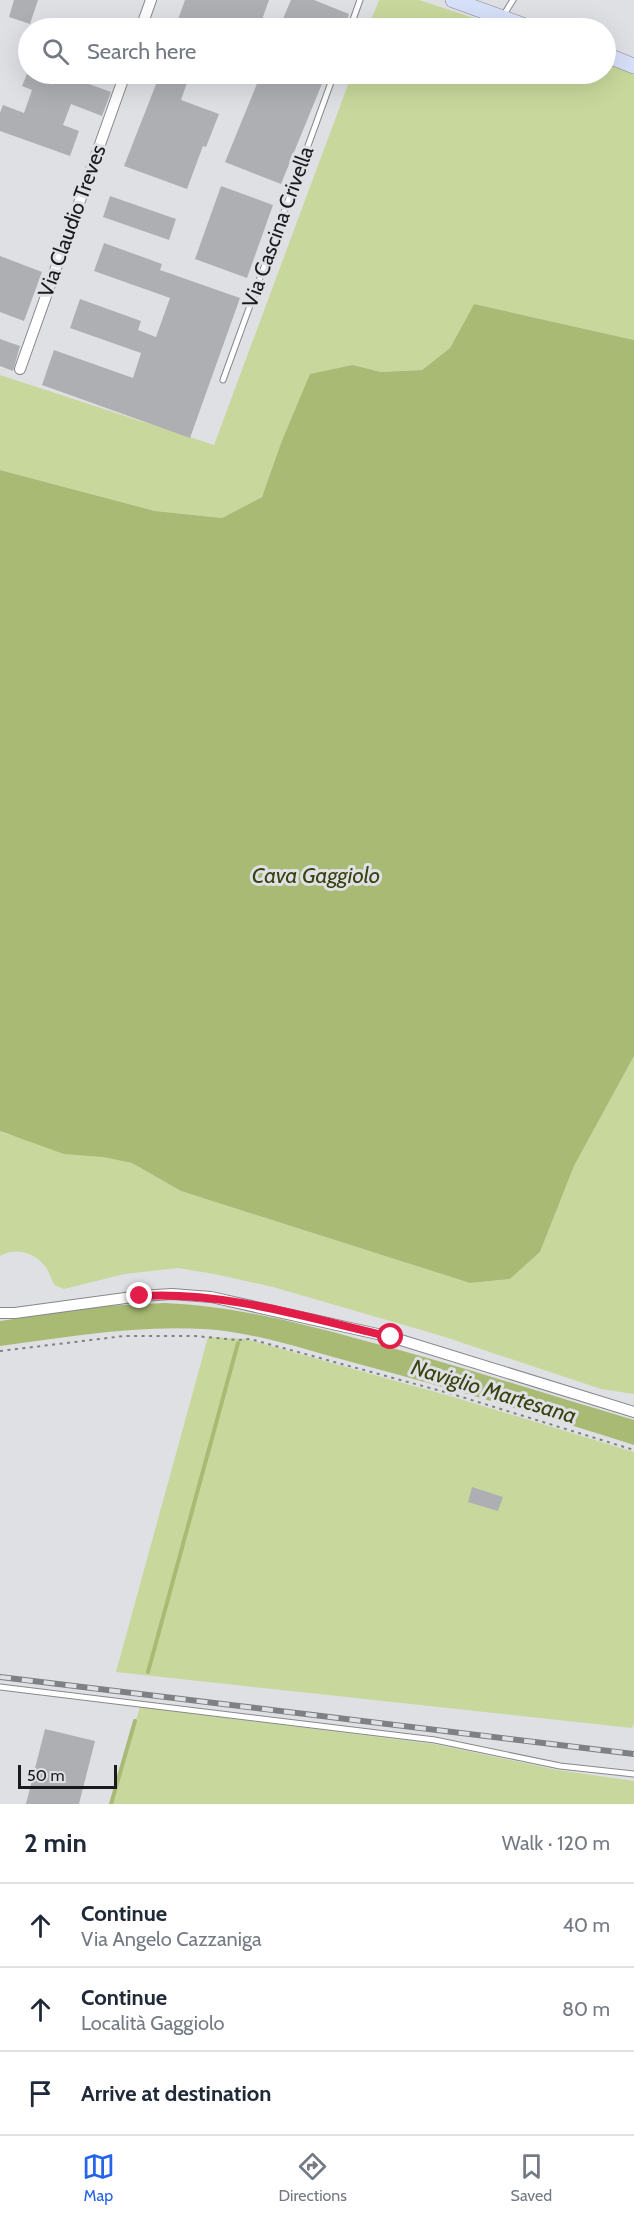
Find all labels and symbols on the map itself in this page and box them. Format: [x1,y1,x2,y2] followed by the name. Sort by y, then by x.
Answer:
[32,141,111,300] street label: Via Claudio Treves
[237,143,318,311] street label: Via Cascina Crivella
[252,862,380,889] water label: Cava Gaggiolo
[126,1282,152,1308] route end
[377,1323,403,1349] route start
[408,1354,580,1429] water label: Naviglio Martesana
[18,1762,117,1790] scale bar

